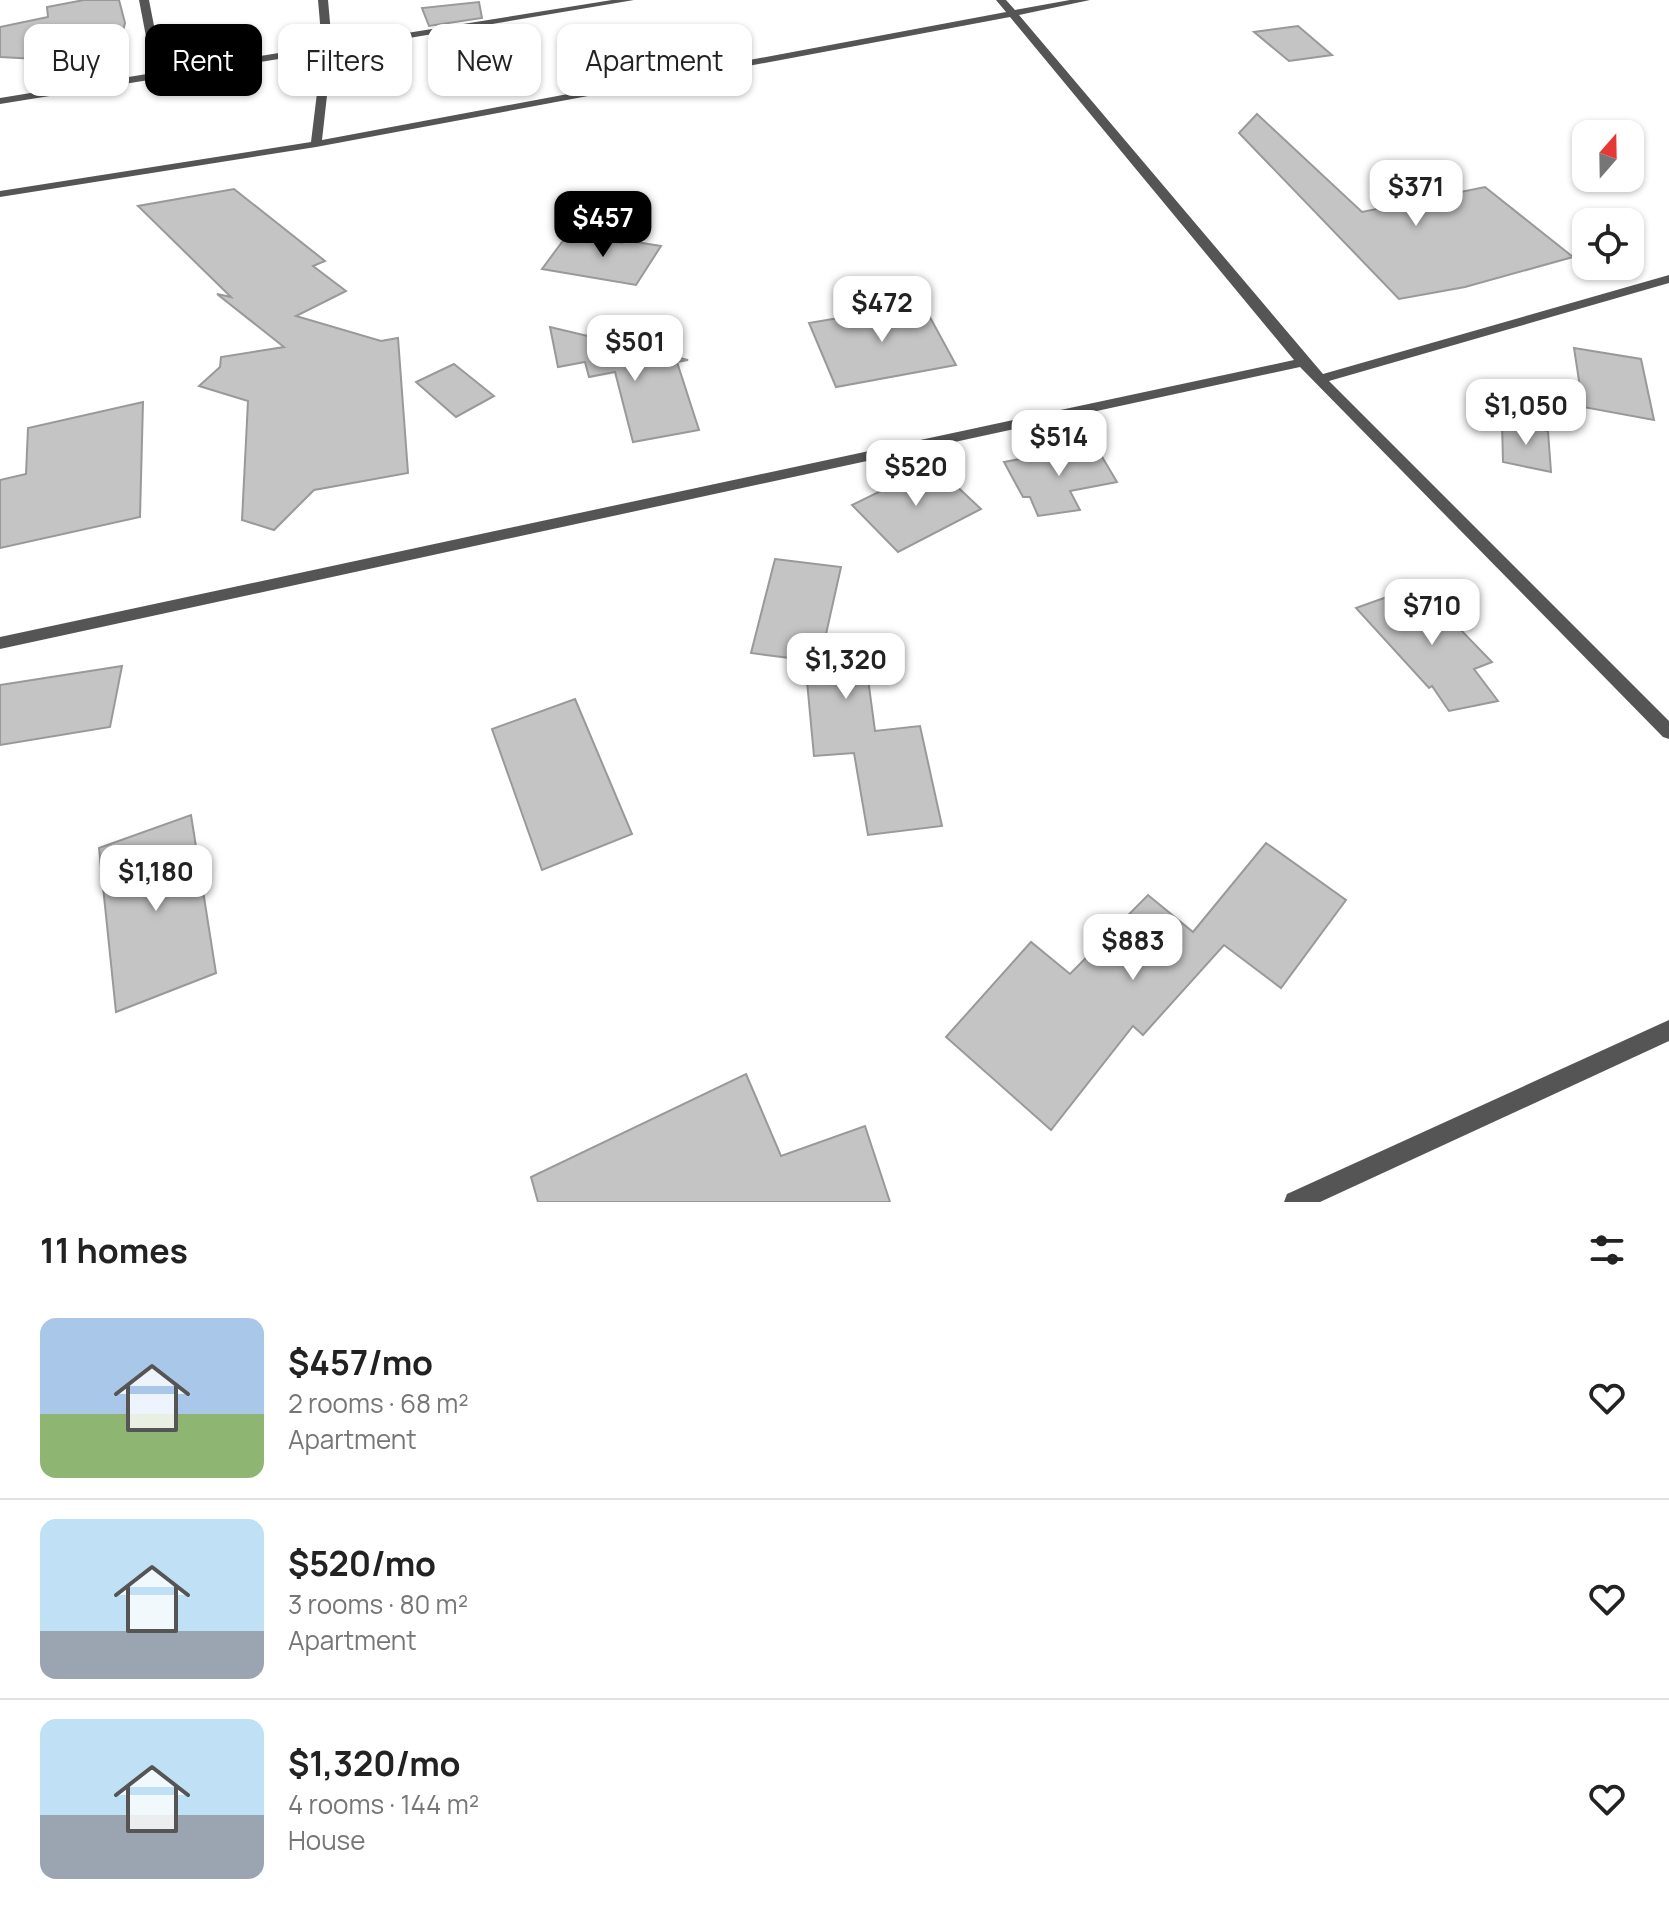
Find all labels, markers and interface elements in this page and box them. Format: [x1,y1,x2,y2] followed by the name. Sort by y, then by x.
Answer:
[24,24,129,96] chip: Buy
[145,24,262,96] chip: Rent
[278,24,412,96] chip: Filters
[428,24,541,96] chip: New
[557,24,752,96] chip: Apartment
[1572,120,1644,192] north arrow
[1572,120,1644,280] map controls
[1369,160,1463,228] pin: $371
[1388,168,1444,204] text: $371
[556,191,650,259] pin: $457
[572,199,634,235] text: $457
[1572,208,1644,280] button: locate
[835,276,929,344] pin: $472
[851,284,913,320] text: $472
[588,315,682,383] pin: $501
[605,323,665,359] text: $501
[1461,379,1591,447] pin: $1,050
[1484,387,1568,423] text: $1,050
[1012,410,1106,478] pin: $514
[1030,418,1088,454] text: $514
[869,440,963,508] pin: $520
[884,448,948,484] text: $520
[1385,579,1479,647] pin: $710
[1403,587,1461,623] text: $710
[781,633,911,701] pin: $1,320
[805,641,887,677] text: $1,320
[91,845,221,913] pin: $1,180
[118,853,194,889] text: $1,180
[1086,914,1180,982] pin: $883
[1101,922,1165,958] text: $883
[40,1227,188,1273] text: 11 homes
[1585,1228,1629,1272] icon: filters
[288,1339,433,1385] text: $457/mo
[104,1350,200,1446] icon: home
[1585,1376,1629,1420] icon: heart
[288,1385,469,1421] text: 2 rooms · 68 m²
[288,1421,417,1457] text: Apartment
[288,1540,436,1586] text: $520/mo
[104,1551,200,1647] icon: home
[1585,1577,1629,1621] icon: heart
[288,1586,468,1622] text: 3 rooms · 80 m²
[288,1622,417,1658] text: Apartment
[288,1740,461,1786] text: $1,320/mo
[104,1751,200,1847] icon: home
[1585,1777,1629,1821] icon: heart
[288,1786,479,1822] text: 4 rooms · 144 m²
[288,1822,365,1858] text: House

